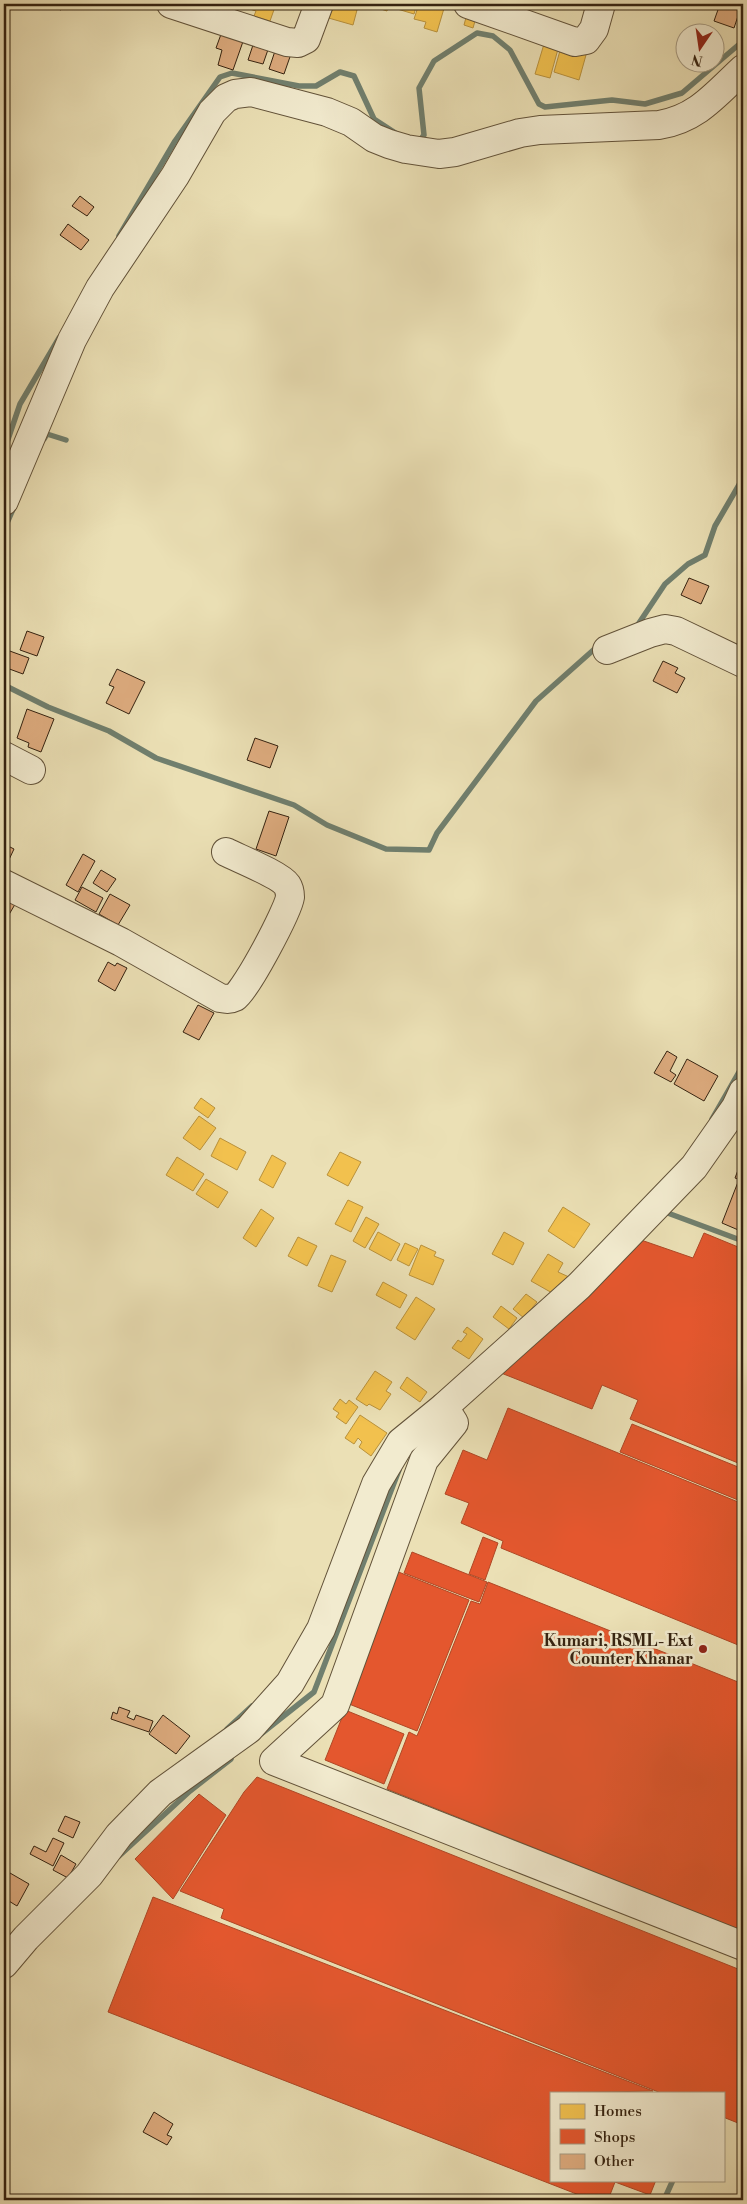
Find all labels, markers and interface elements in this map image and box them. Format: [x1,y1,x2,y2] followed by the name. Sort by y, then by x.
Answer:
[674,22,724,72] north arrow
[690,50,705,70] text: N
[544,1631,693,1669] place label: Kumari, RSML- Ext Counter Khanar
[697,1643,709,1655] marker: Kumari, RSML- Ext Counter Khanar
[550,2092,724,2182] legend
[594,2102,642,2121] text: Homes
[594,2128,635,2147] text: Shops
[594,2152,635,2171] text: Other

